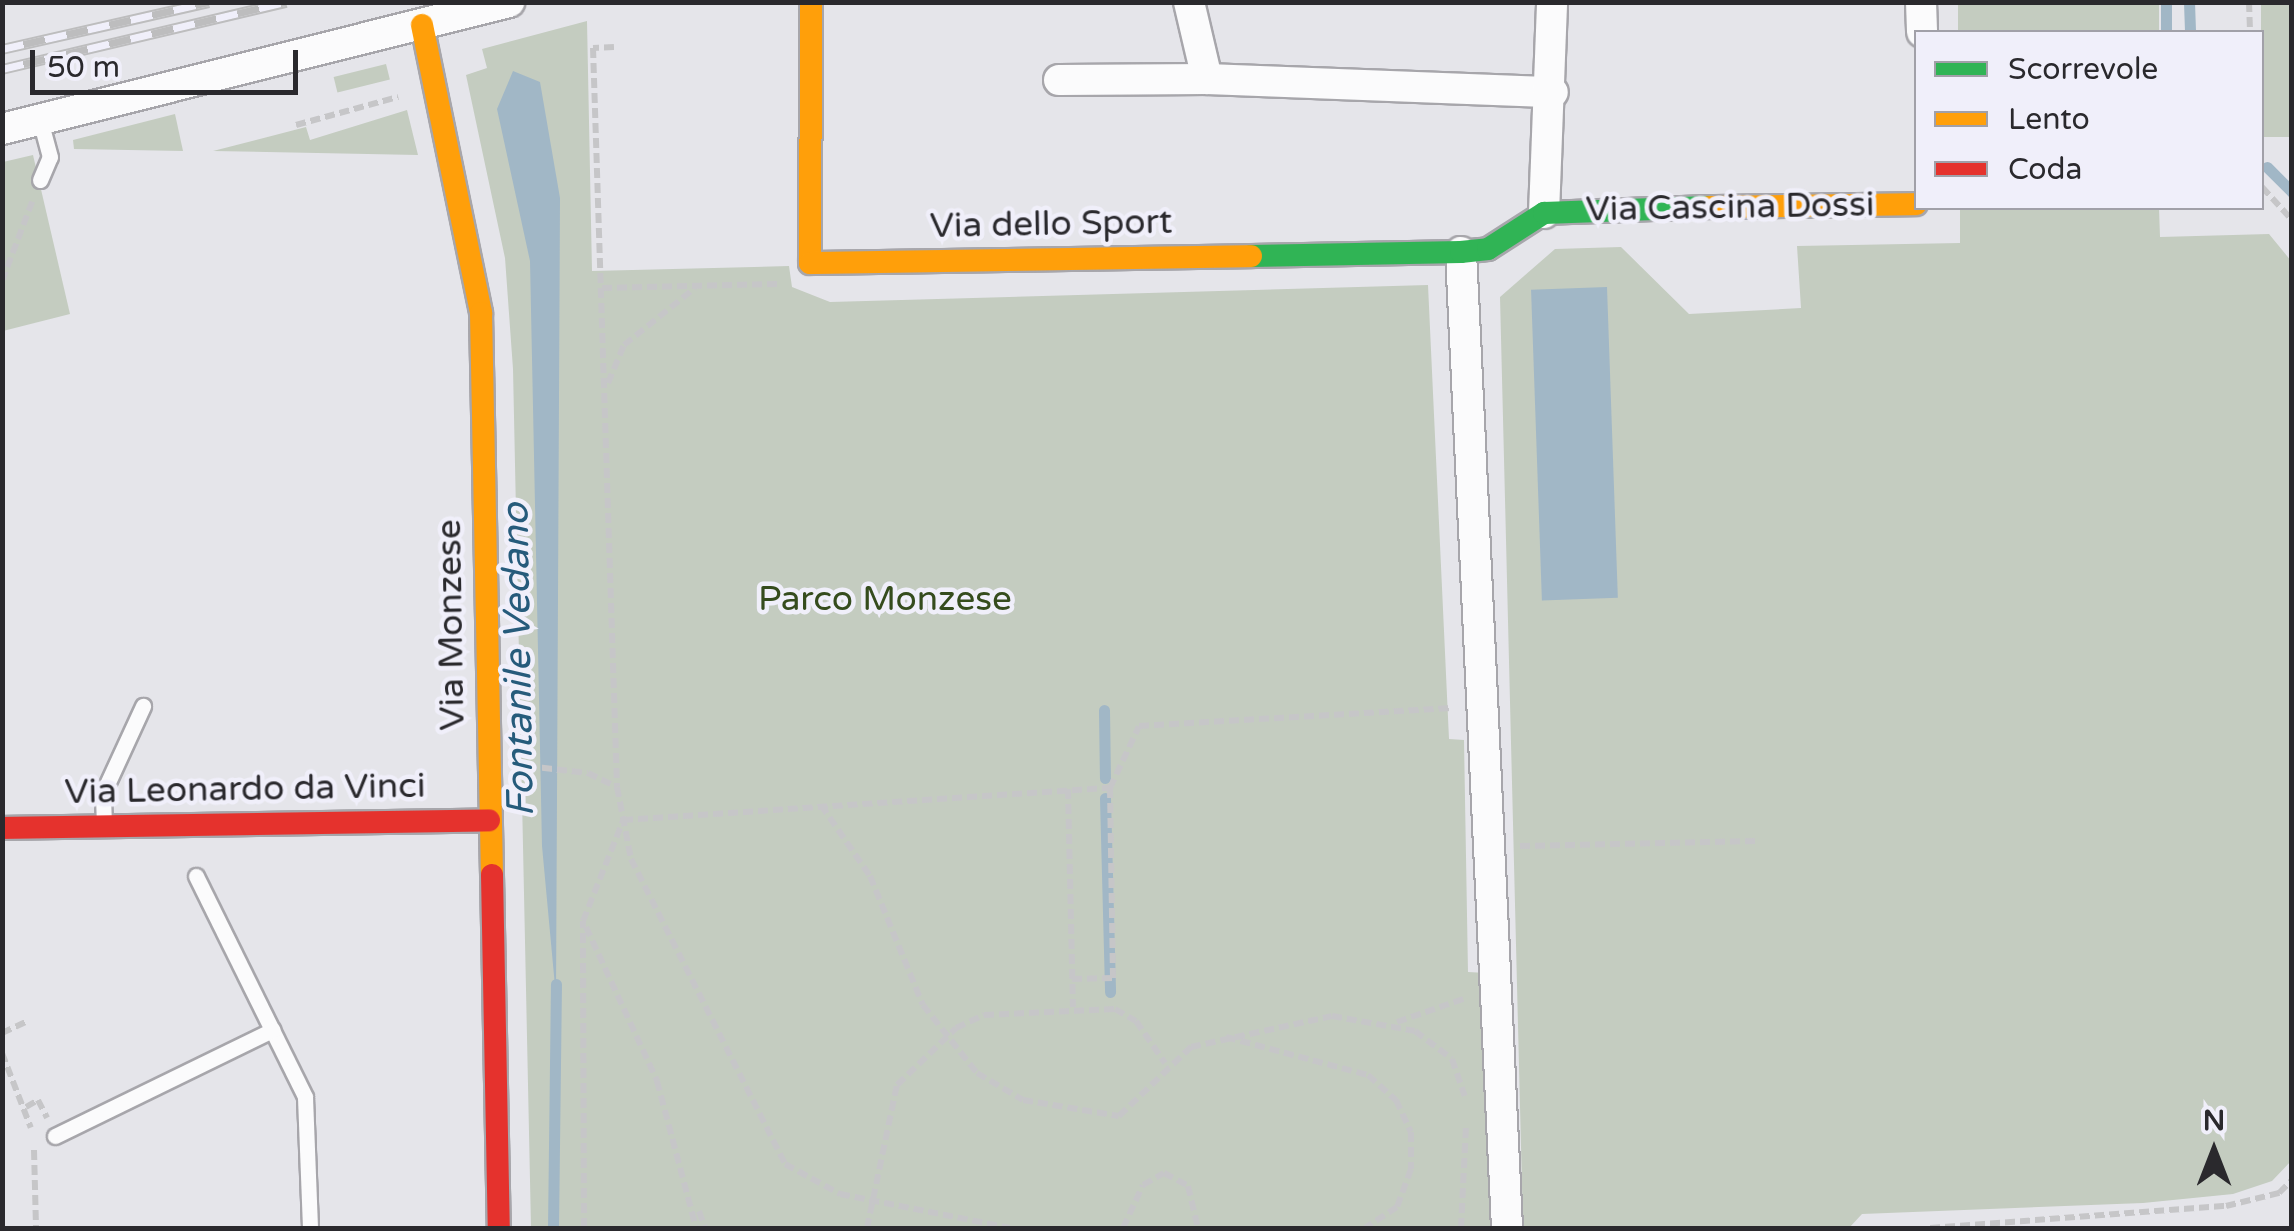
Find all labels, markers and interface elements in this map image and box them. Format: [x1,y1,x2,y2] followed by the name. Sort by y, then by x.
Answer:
[35,30,302,92] scale bar
[1914,30,2264,210] legend
[47,49,120,86] text: 50 m
[2008,51,2158,88] text: Scorrevole
[2008,101,2090,138] text: Lento
[2008,151,2082,188] text: Coda
[1585,183,1875,231] street label: Via Cascina Dossi
[929,201,1173,247] street label: Via dello Sport
[493,503,545,817] water label: Fontanile Vedano
[428,519,474,731] street label: Via Monzese
[758,578,1012,620] park label: Parco Monzese
[64,765,426,813] street label: Via Leonardo da Vinci
[2164,1101,2264,1201] north arrow
[2203,1104,2225,1138] text: N

